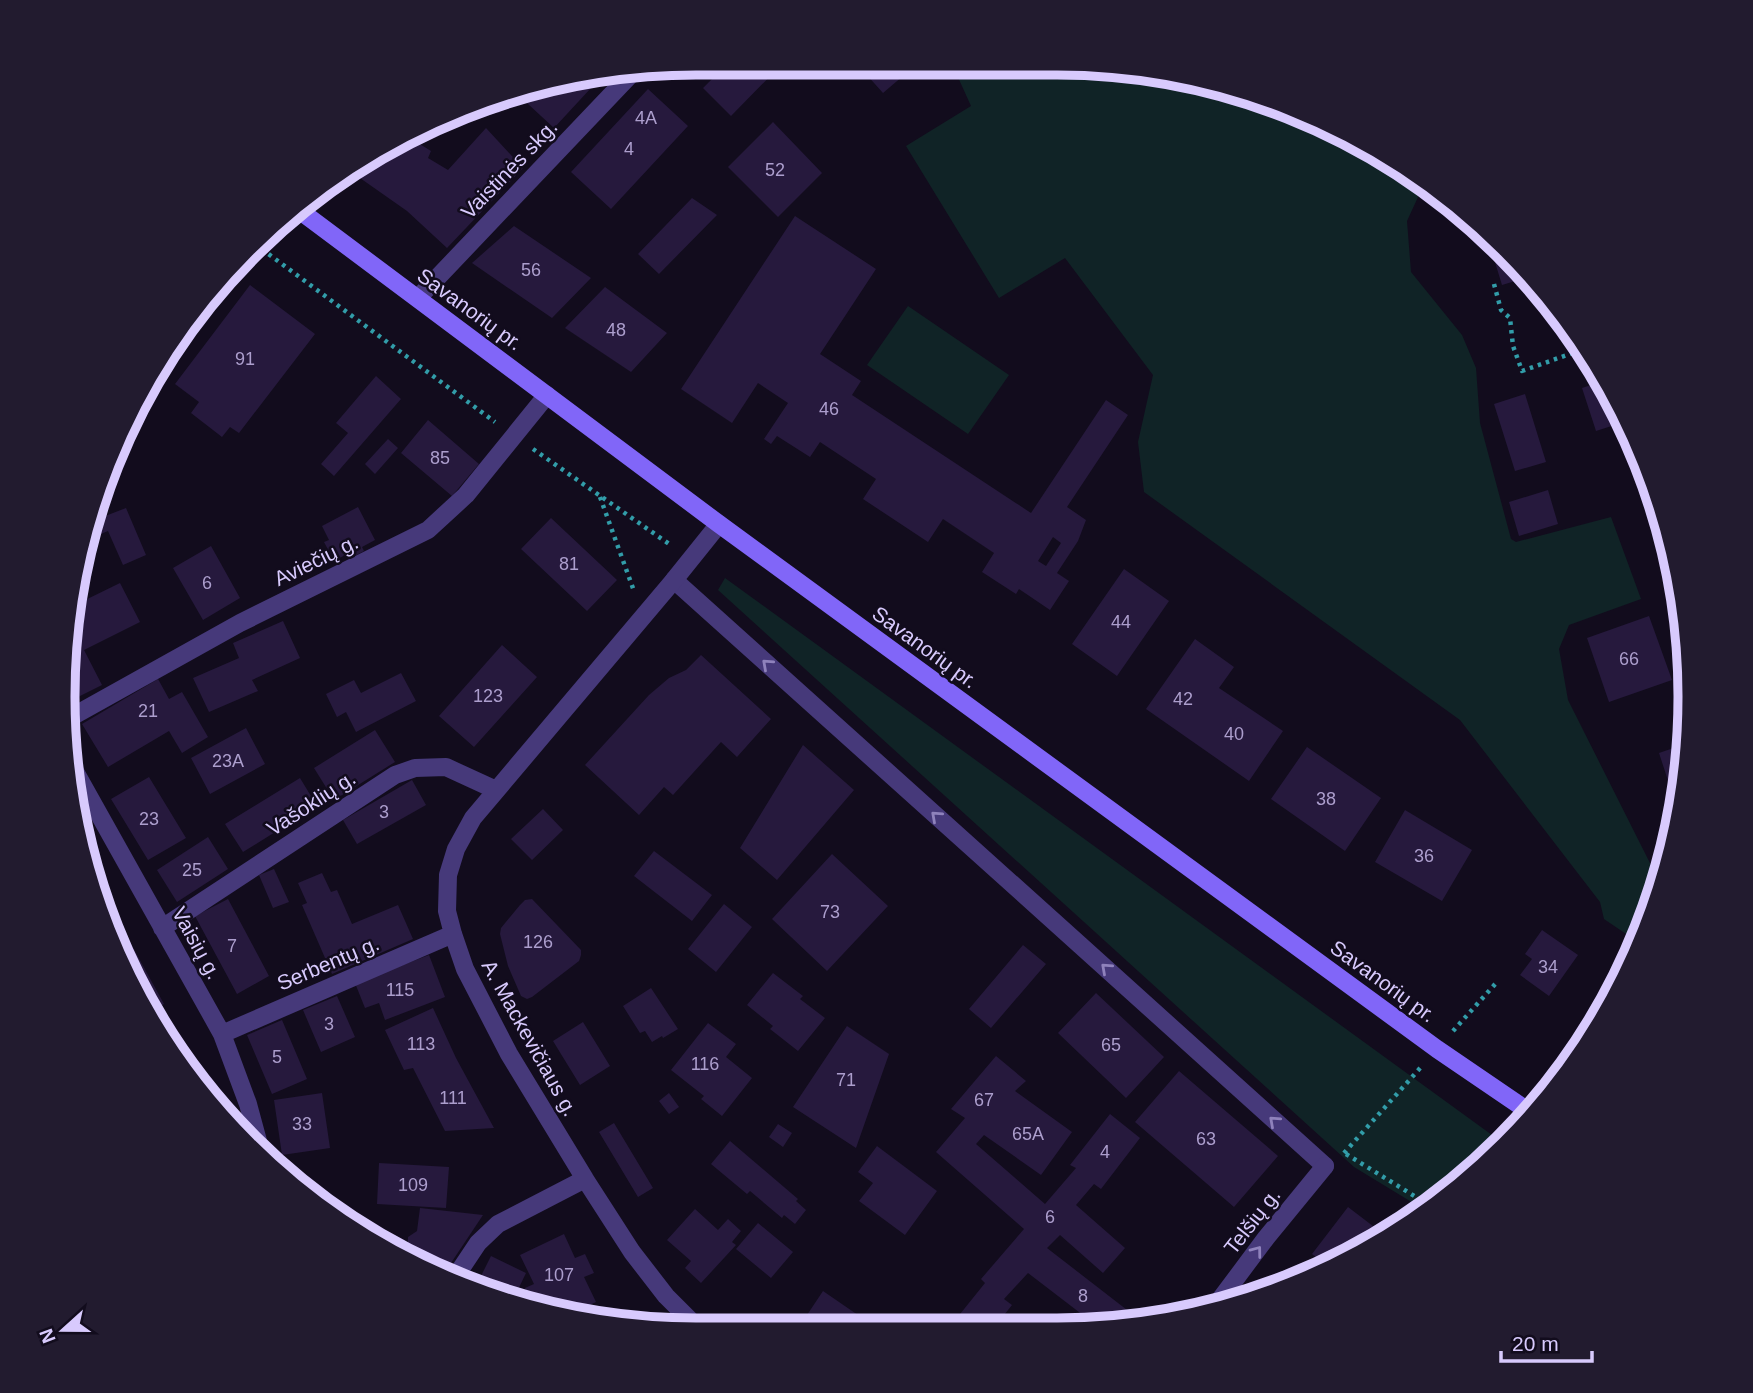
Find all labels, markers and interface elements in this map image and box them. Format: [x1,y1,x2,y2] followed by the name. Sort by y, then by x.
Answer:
[635,108,657,128] house number: 4A
[456,115,562,223] street label: Vaistinės skg.
[624,139,634,159] house number: 4
[765,160,785,180] house number: 52
[521,260,541,280] house number: 56
[413,263,527,355] street label: Savanorių pr.
[606,320,626,340] house number: 48
[235,349,255,369] house number: 91
[819,399,839,419] house number: 46
[430,448,450,468] house number: 85
[270,530,362,590] street label: Aviečių g.
[559,554,579,574] house number: 81
[202,573,212,593] house number: 6
[868,601,982,693] street label: Savanorių pr.
[1111,612,1131,632] house number: 44
[1619,649,1639,669] house number: 66
[762,659,775,672] one-way arrow
[473,686,503,706] house number: 123
[1173,689,1193,709] house number: 42
[138,701,158,721] house number: 21
[1224,724,1244,744] house number: 40
[212,751,244,771] house number: 23A
[262,766,360,840] street label: Vašoklių g.
[1316,789,1336,809] house number: 38
[379,802,389,822] house number: 3
[139,809,159,829] house number: 23
[931,812,944,824] one-way arrow
[1414,846,1434,866] house number: 36
[182,860,202,880] house number: 25
[820,902,840,922] house number: 73
[168,903,226,983] street label: Vaisių g.
[274,931,382,995] street label: Serbentų g.
[523,932,553,952] house number: 126
[1326,935,1440,1027] street label: Savanorių pr.
[227,936,237,956] house number: 7
[478,956,582,1120] street label: A. Mackevičiaus g.
[1538,957,1558,977] house number: 34
[1101,963,1114,976] one-way arrow
[386,980,414,1000] house number: 115
[324,1014,334,1034] house number: 3
[407,1034,435,1054] house number: 113
[1101,1035,1121,1055] house number: 65
[272,1047,282,1067] house number: 5
[691,1054,719,1074] house number: 116
[836,1070,856,1090] house number: 71
[439,1088,467,1108] house number: 111
[974,1090,994,1110] house number: 67
[292,1114,312,1134] house number: 33
[1269,1116,1282,1129] one-way arrow
[1012,1124,1044,1144] house number: 65A
[1196,1129,1216,1149] house number: 63
[1100,1142,1110,1162] house number: 4
[398,1175,428,1195] house number: 109
[1219,1184,1285,1258] street label: Telšių g.
[1045,1207,1055,1227] house number: 6
[1248,1246,1261,1258] one-way arrow
[544,1265,574,1285] house number: 107
[1078,1286,1088,1306] house number: 8
[28,1295,98,1365] north arrow
[1501,1320,1592,1364] scale bar
[35,1326,60,1346] text: N
[1512,1332,1559,1355] text: 20 m

